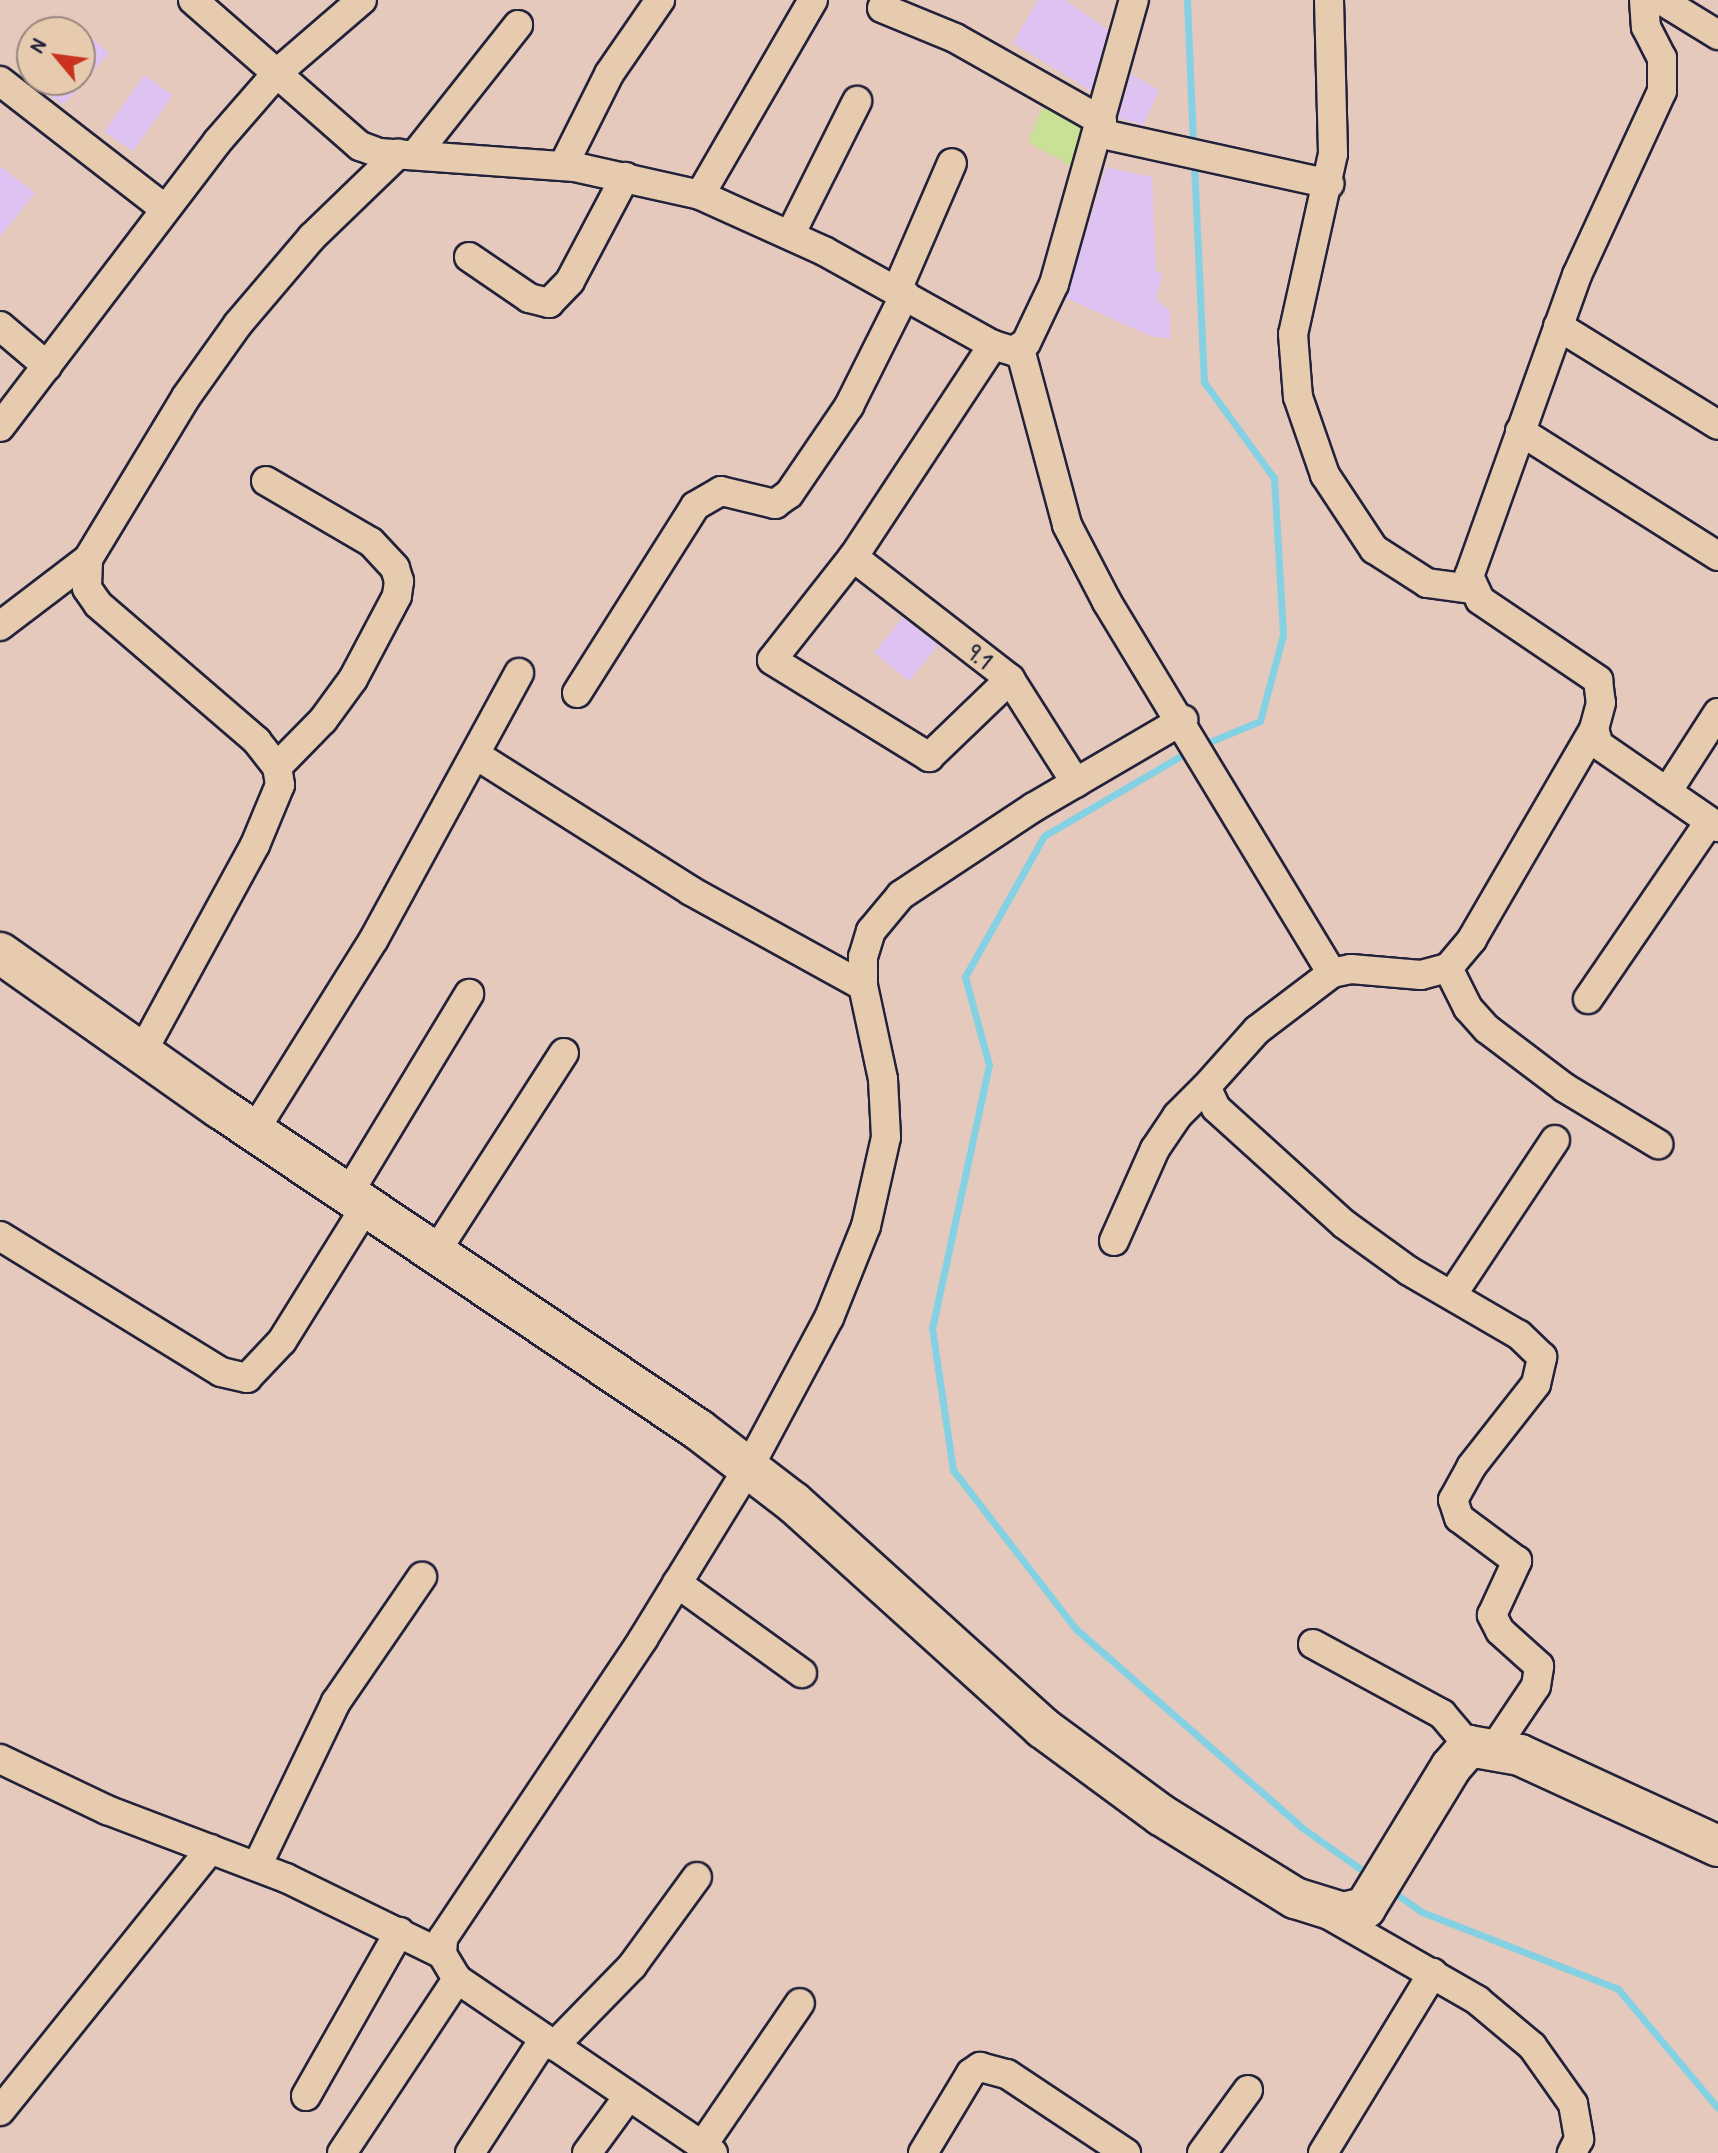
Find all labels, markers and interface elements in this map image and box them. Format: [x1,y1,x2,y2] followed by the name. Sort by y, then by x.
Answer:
[16,16,96,96] north arrow
[21,33,53,58] text: N
[961,636,999,676] street label: 9.1

